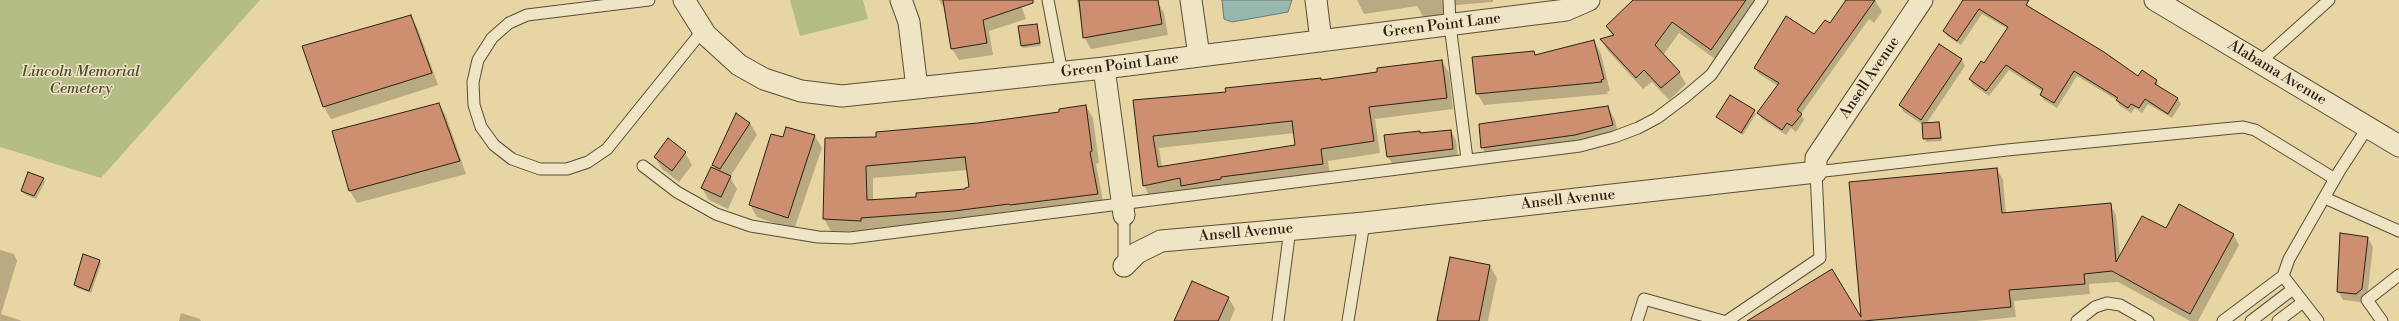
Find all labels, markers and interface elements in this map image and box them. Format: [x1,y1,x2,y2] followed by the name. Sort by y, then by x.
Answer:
[1382,10,1502,42] street label: Green Point Lane
[1836,34,1904,122] street label: Ansell Avenue
[2224,37,2330,109] street label: Alabama Avenue
[1060,50,1180,82] street label: Green Point Lane
[22,63,140,98] park label: Lincoln Memorial Cemetery
[1520,186,1616,214] street label: Ansell Avenue
[1198,220,1294,246] street label: Ansell Avenue

